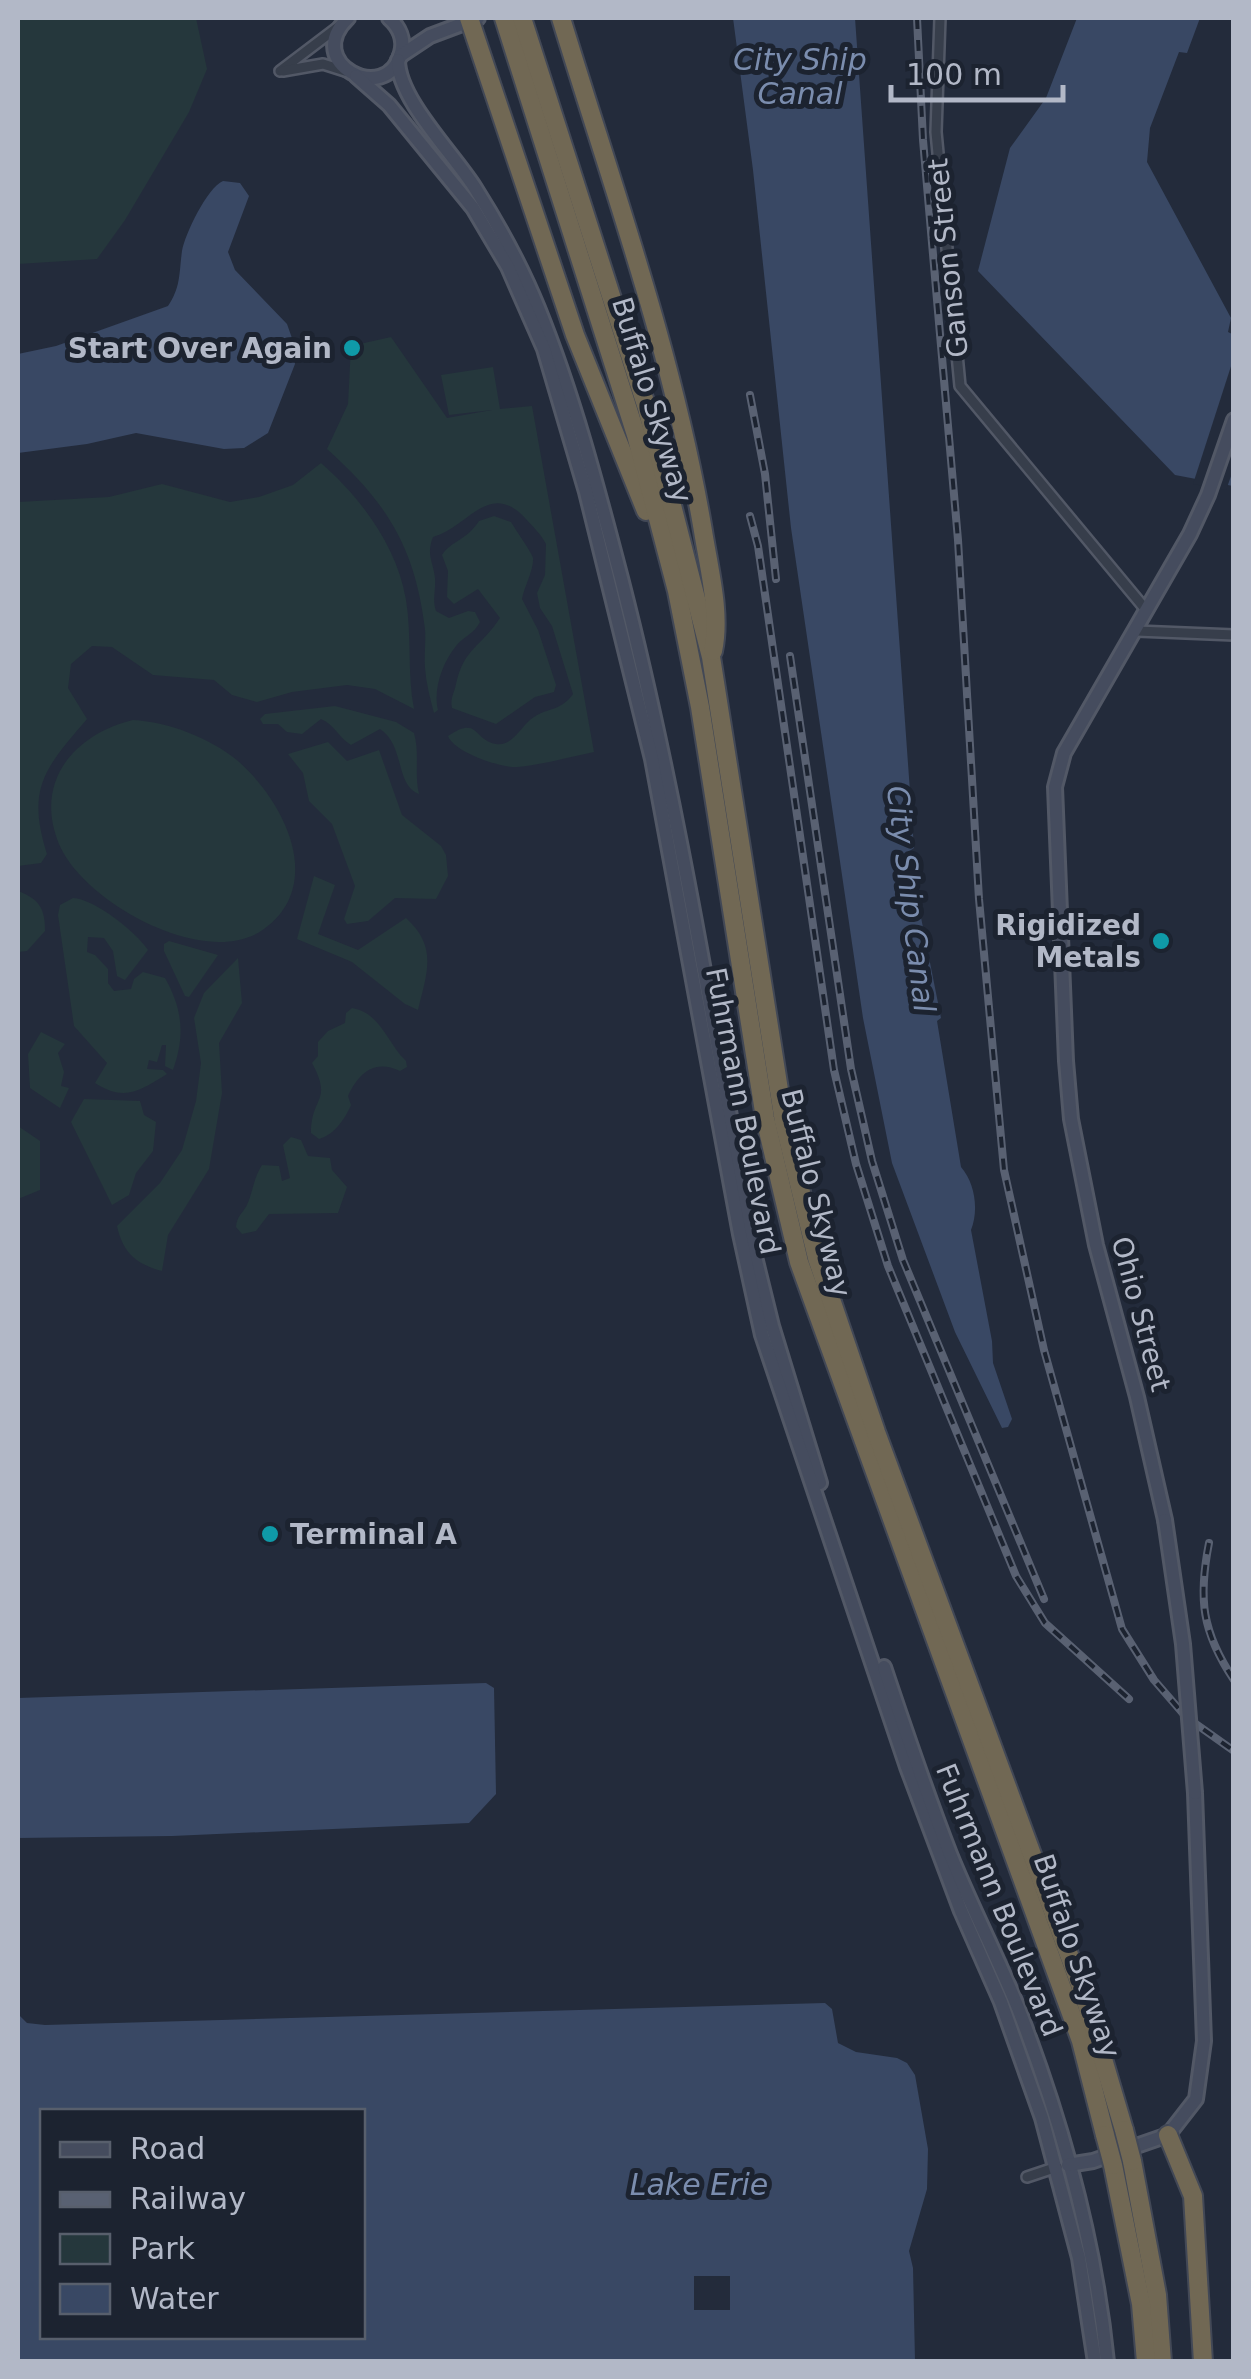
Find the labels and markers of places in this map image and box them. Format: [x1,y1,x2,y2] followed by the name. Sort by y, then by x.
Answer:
[68,332,332,365] place label: Start Over Again
[341,337,363,359] marker: Start Over Again
[995,909,1141,974] place label: Rigidized Metals
[1150,930,1172,952] marker: Rigidized Metals
[290,1518,457,1551] place label: Terminal A
[259,1523,281,1545] marker: Terminal A

